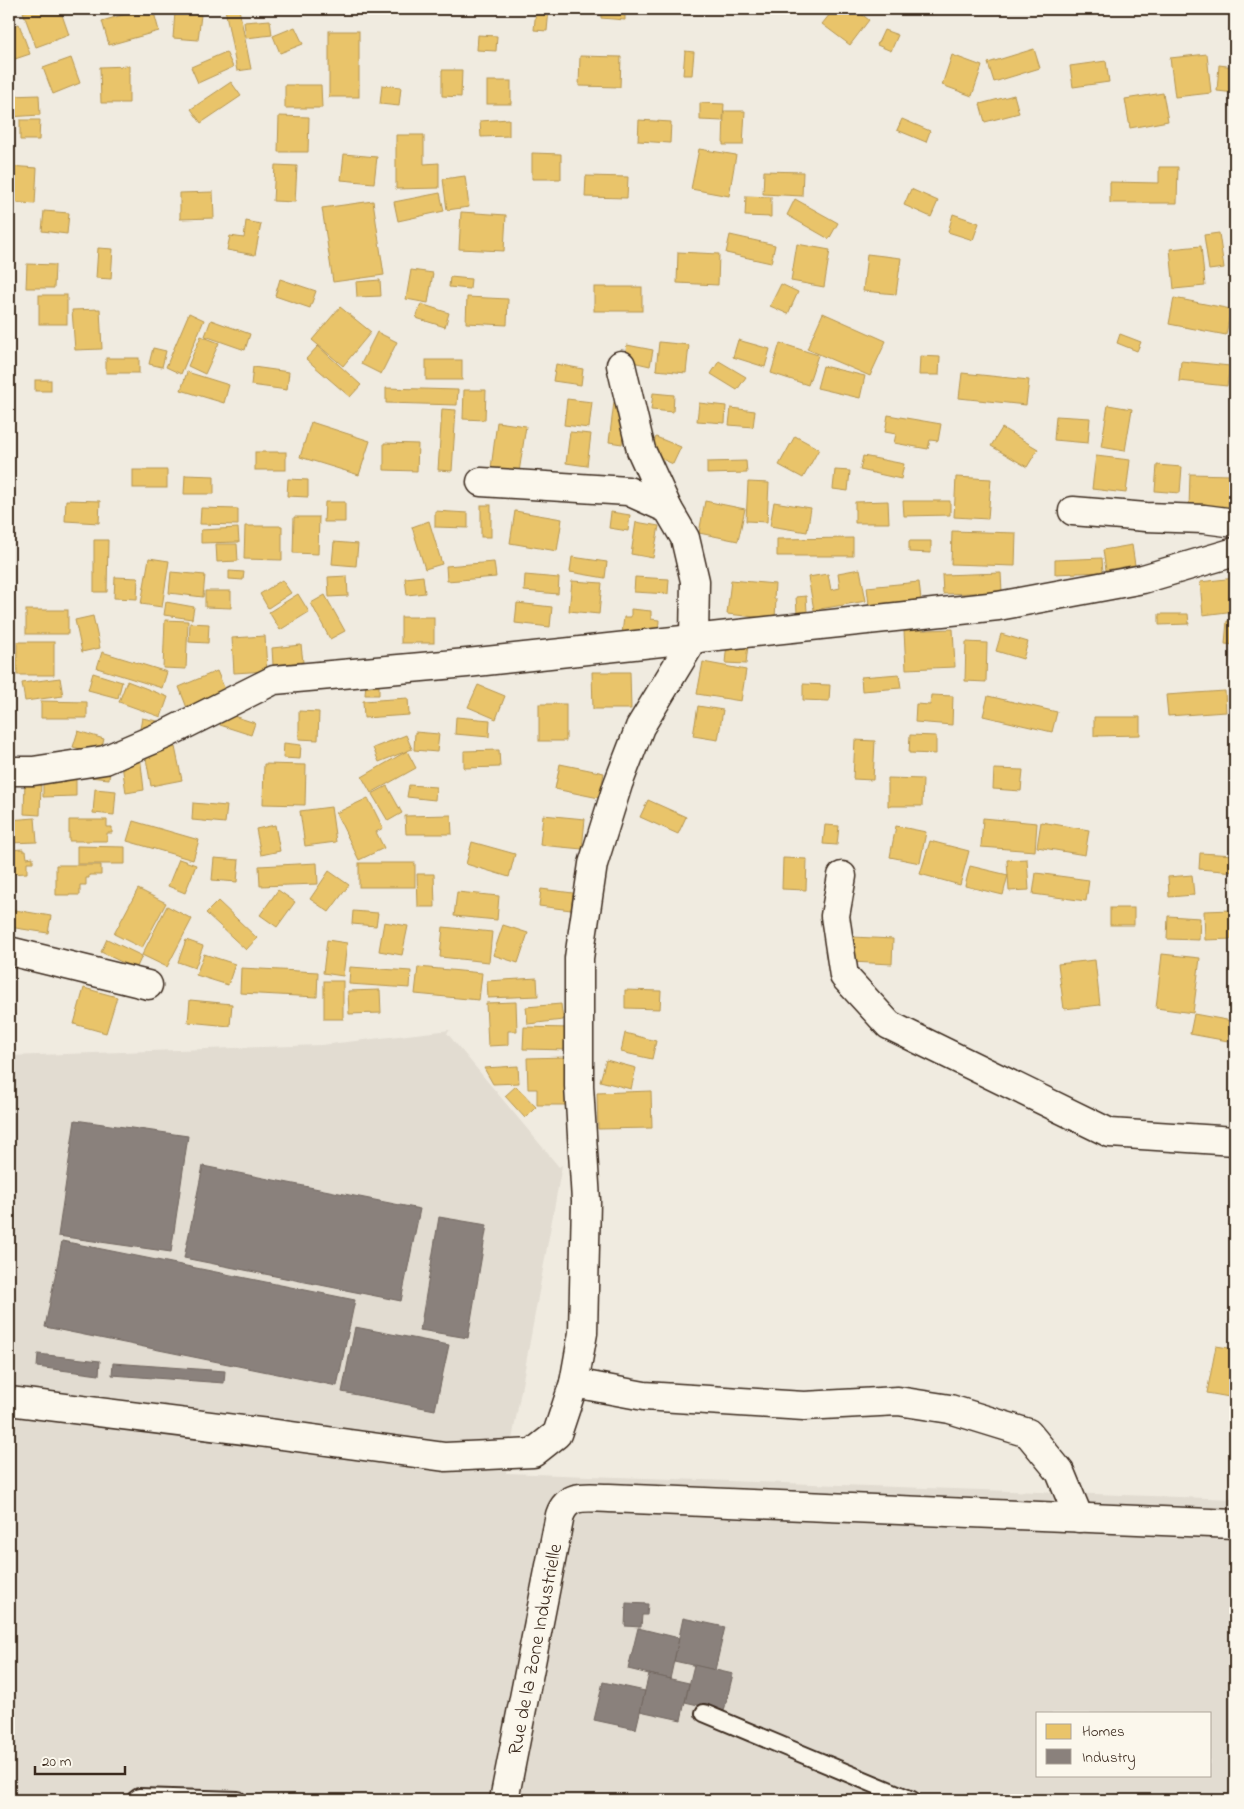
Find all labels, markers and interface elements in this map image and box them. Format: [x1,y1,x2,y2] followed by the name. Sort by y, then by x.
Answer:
[502,1541,571,1758] street label: Rue de la Zone Industrielle
[1036,1712,1212,1776] legend
[1082,1721,1125,1743] text: Homes
[35,1744,125,1776] scale bar
[1082,1747,1136,1770] text: Industry
[42,1751,72,1773] text: 20 m

